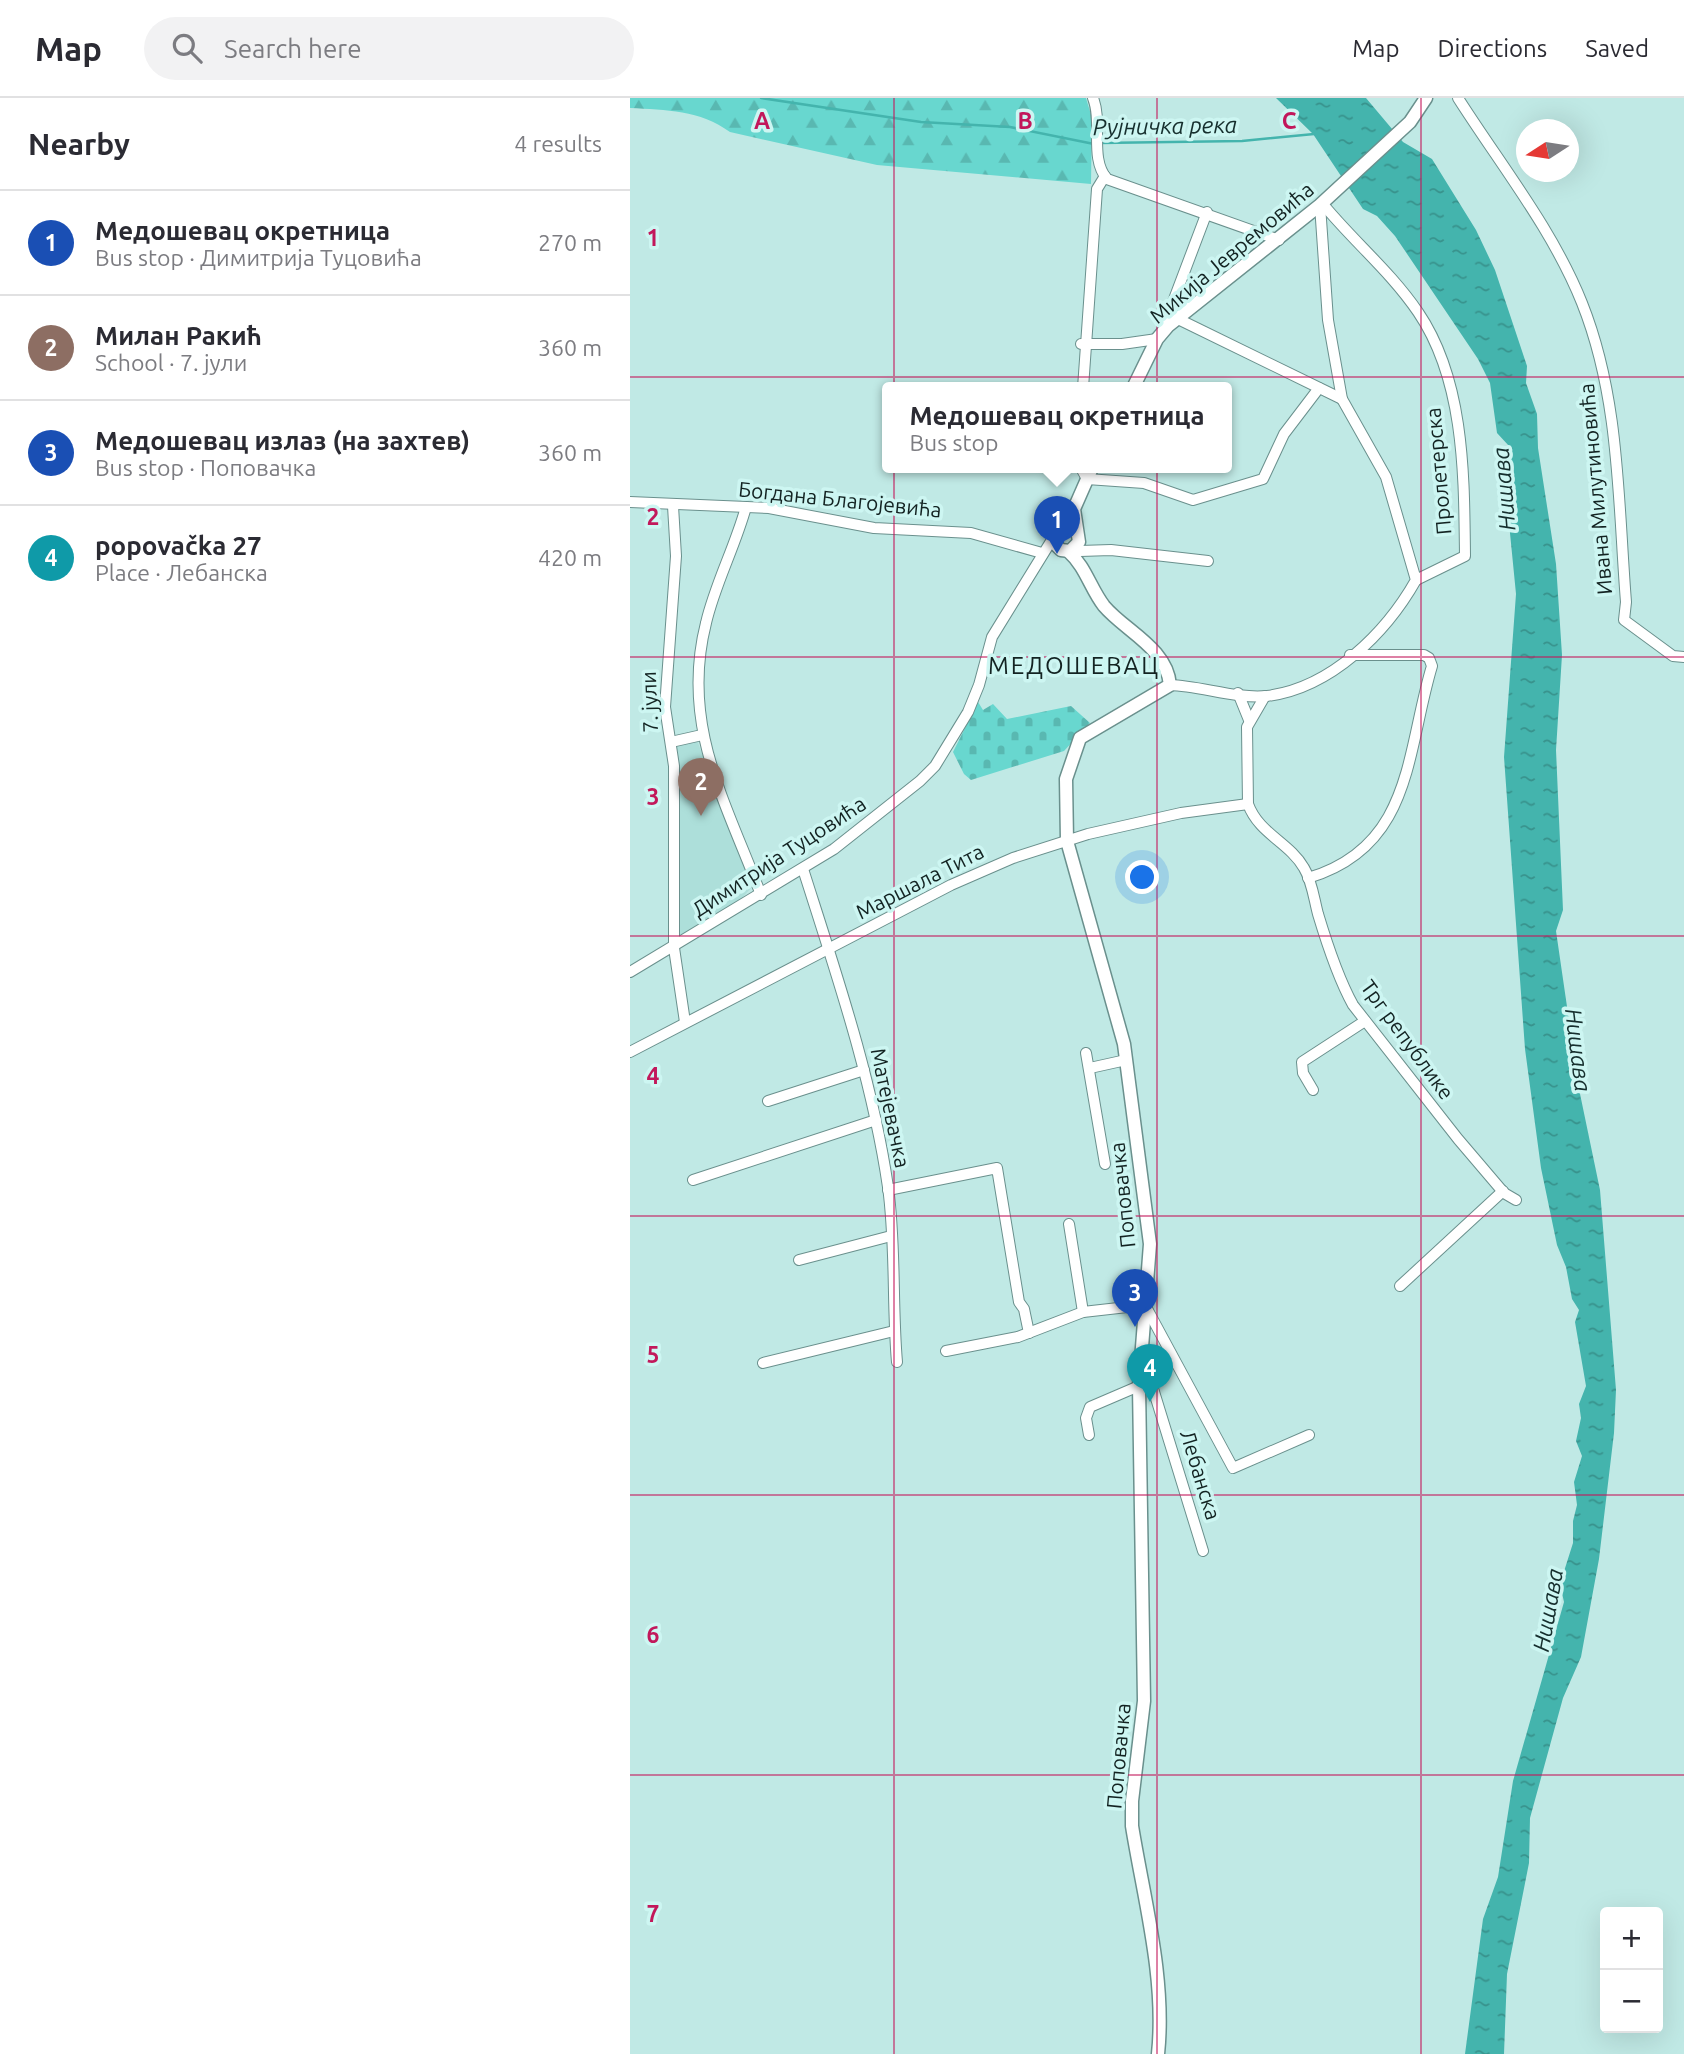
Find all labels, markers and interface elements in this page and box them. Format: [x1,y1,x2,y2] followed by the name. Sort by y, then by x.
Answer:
[144,17,634,80] search box
[168,29,206,67] icon: search
[35,30,102,67] text: Map
[224,34,362,63] text: Search here
[1352,35,1399,62] text: Map
[1437,35,1547,62] text: Directions
[1585,35,1649,62] text: Saved
[754,108,770,133] text: A
[1017,108,1033,133] text: B
[1282,108,1297,133] text: C
[1093,112,1237,139] water label: Рујничка река
[1516,119,1579,182] north arrow
[28,127,130,161] text: Nearby
[514,131,602,156] text: 4 results
[1145,177,1318,328] street label: Микија Јевремовића
[95,216,390,245] text: Медошевац окретница
[647,225,659,250] text: 1
[45,230,57,255] text: 1
[538,230,602,255] text: 270 m
[95,245,422,270] text: Bus stop · Димитрија Туцовића
[95,321,262,350] text: Милан Ракић
[45,335,57,360] text: 2
[538,335,602,360] text: 360 m
[95,350,247,375] text: School · 7. јули
[882,382,1232,473] popup
[1574,382,1616,596] street label: Ивана Милутиновића
[909,401,1205,430] text: Медошевац окретница
[1420,407,1456,536] street label: Пролетерска
[95,426,470,455] text: Медошевац излаз (на захтев)
[909,430,998,455] text: Bus stop
[45,440,57,465] text: 3
[538,440,602,465] text: 360 m
[1487,446,1520,532] water label: Нишава
[95,455,316,480] text: Bus stop · Поповачка
[737,476,943,522] street label: Богдана Благојевића
[1034,496,1080,554] pin: 1
[647,504,659,529] text: 2
[95,531,262,560] text: popovačka 27
[45,545,57,570] text: 4
[538,545,602,570] text: 420 m
[95,560,268,585] text: Place · Лебанска
[988,652,1160,679] district label: МЕДОШЕВАЦ
[636,671,662,733] street label: 7. јули
[678,758,724,816] pin: 2
[647,784,659,809] text: 3
[687,791,870,921] street label: Димитрија Туцовића
[852,839,987,924] street label: Маршала Тита
[1125,860,1159,894] your location
[1356,975,1459,1104] street label: Трг републике
[1561,1007,1596,1093] water label: Нишава
[867,1046,915,1170] street label: Матејевачка
[647,1063,660,1088] text: 4
[1105,1141,1139,1249] street label: Поповачка
[1112,1269,1158,1327] pin: 3
[647,1342,659,1367] text: 5
[1127,1344,1173,1402] pin: 4
[1176,1427,1226,1523] street label: Лебанска
[1528,1567,1567,1653] water label: Нишава
[647,1622,660,1647] text: 6
[1101,1702,1135,1810] street label: Поповачка
[647,1901,659,1926] text: 7
[1600,1907,1663,2033] map controls
[1600,1907,1663,1970] button: +
[1600,1970,1663,2033] button: −

